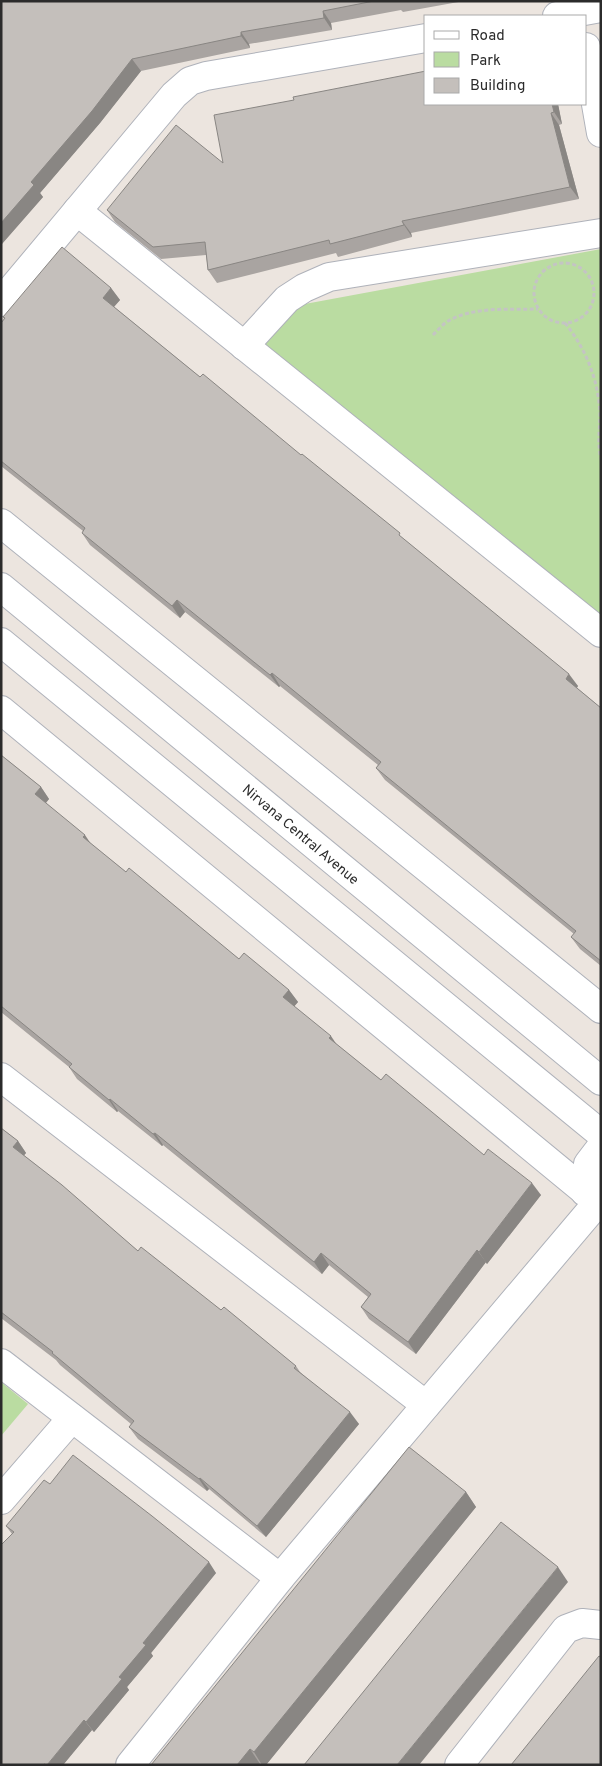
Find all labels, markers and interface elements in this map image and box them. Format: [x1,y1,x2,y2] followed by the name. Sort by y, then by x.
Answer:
[424,15,587,105] legend
[470,27,505,46] text: Road
[470,52,501,71] text: Park
[470,77,525,96] text: Building
[238,781,362,889] street label: Nirvana Central Avenue

